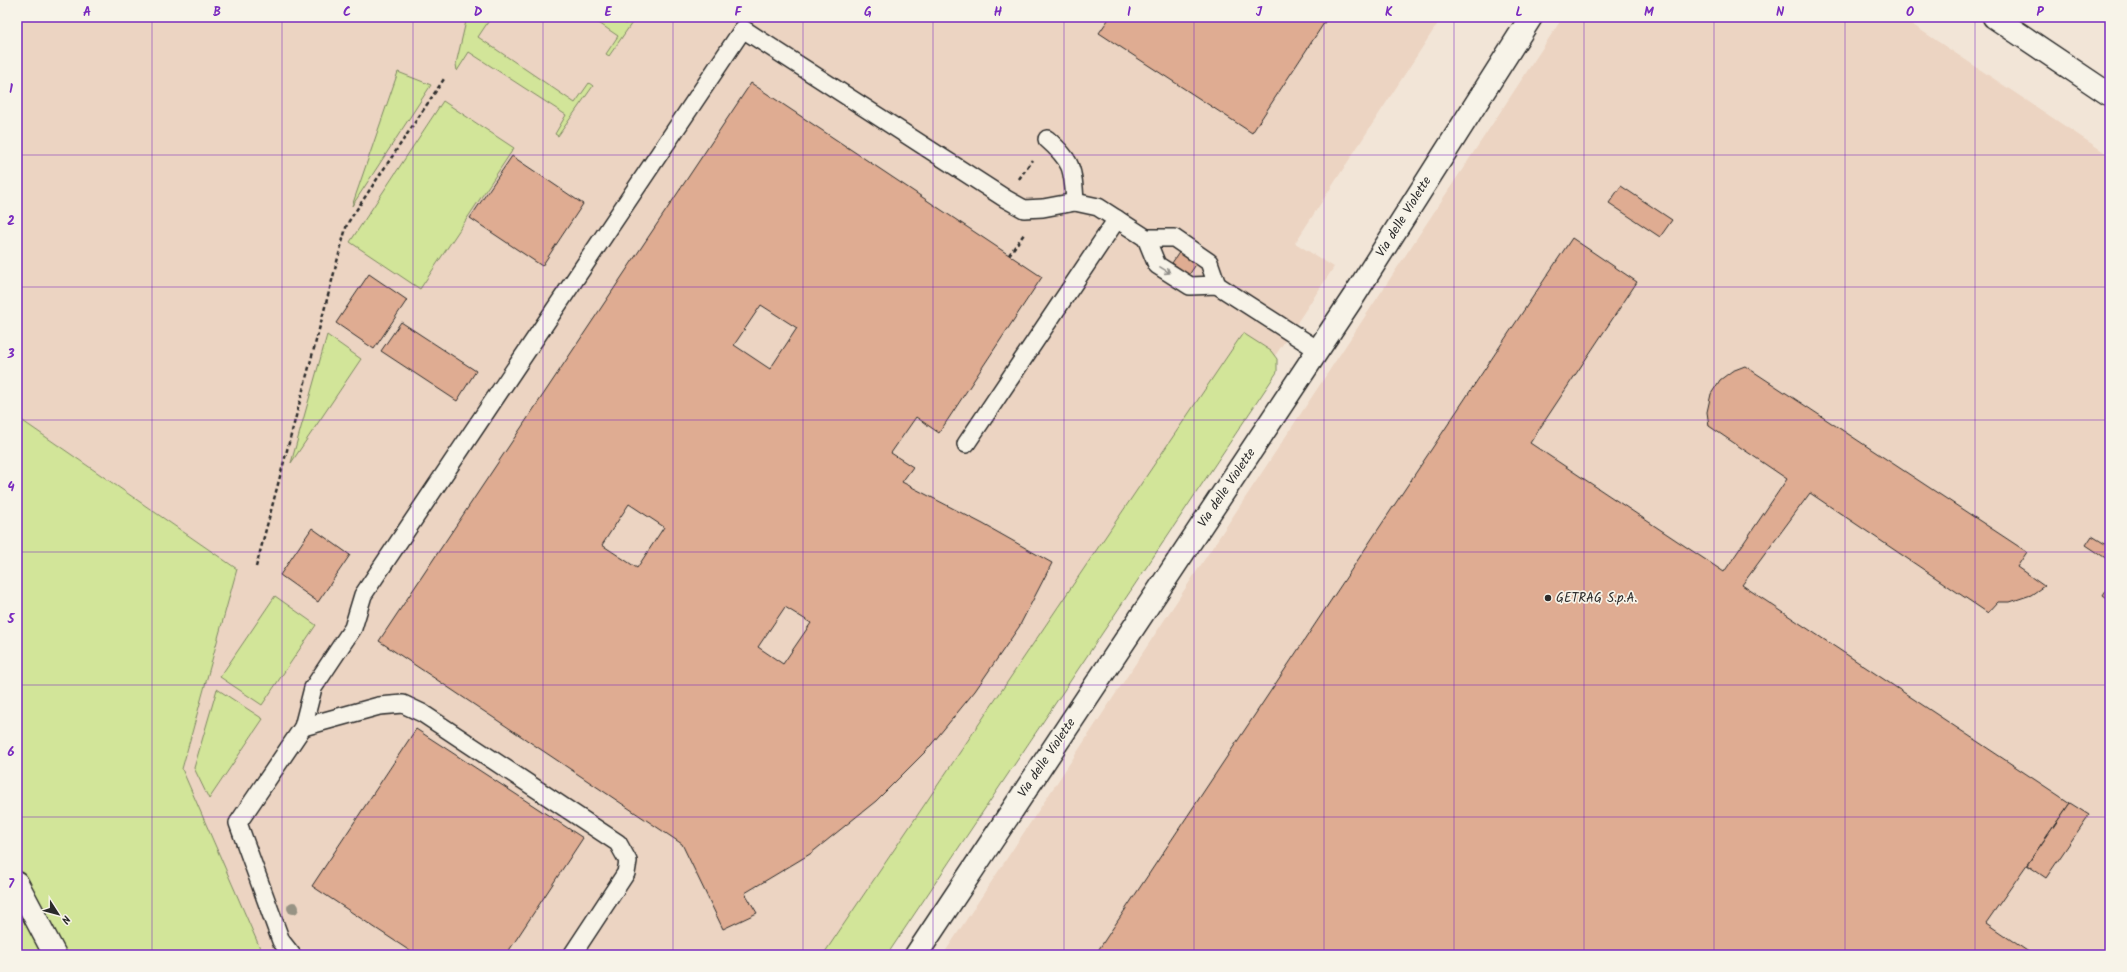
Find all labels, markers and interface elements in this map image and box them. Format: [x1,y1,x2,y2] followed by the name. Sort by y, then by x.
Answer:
[83,2,91,23] text: A
[213,2,221,23] text: B
[343,2,351,23] text: C
[474,2,483,23] text: D
[604,2,612,23] text: E
[734,2,742,23] text: F
[864,2,872,23] text: G
[994,2,1003,23] text: H
[1127,2,1131,23] text: I
[1256,2,1263,23] text: J
[1385,2,1393,23] text: K
[1515,2,1523,23] text: L
[1644,2,1654,23] text: M
[1776,2,1785,23] text: N
[1906,2,1914,23] text: O
[2036,2,2044,23] text: P
[9,79,13,100] text: 1
[1371,172,1437,262] street label: Via delle Violette
[7,211,15,232] text: 2
[1160,266,1171,274] one-way arrow
[6,344,15,365] text: 3
[1193,444,1261,532] street label: Via delle Violette
[7,477,15,498] text: 4
[1556,588,1637,609] place label: GETRAG S.p.A.
[1543,593,1553,603] marker: GETRAG S.p.A.
[7,609,16,630] text: 5
[1013,714,1081,802] street label: Via delle Violette
[7,742,15,763] text: 6
[8,874,15,895] text: 7
[38,894,78,934] north arrow
[56,911,75,927] text: N

